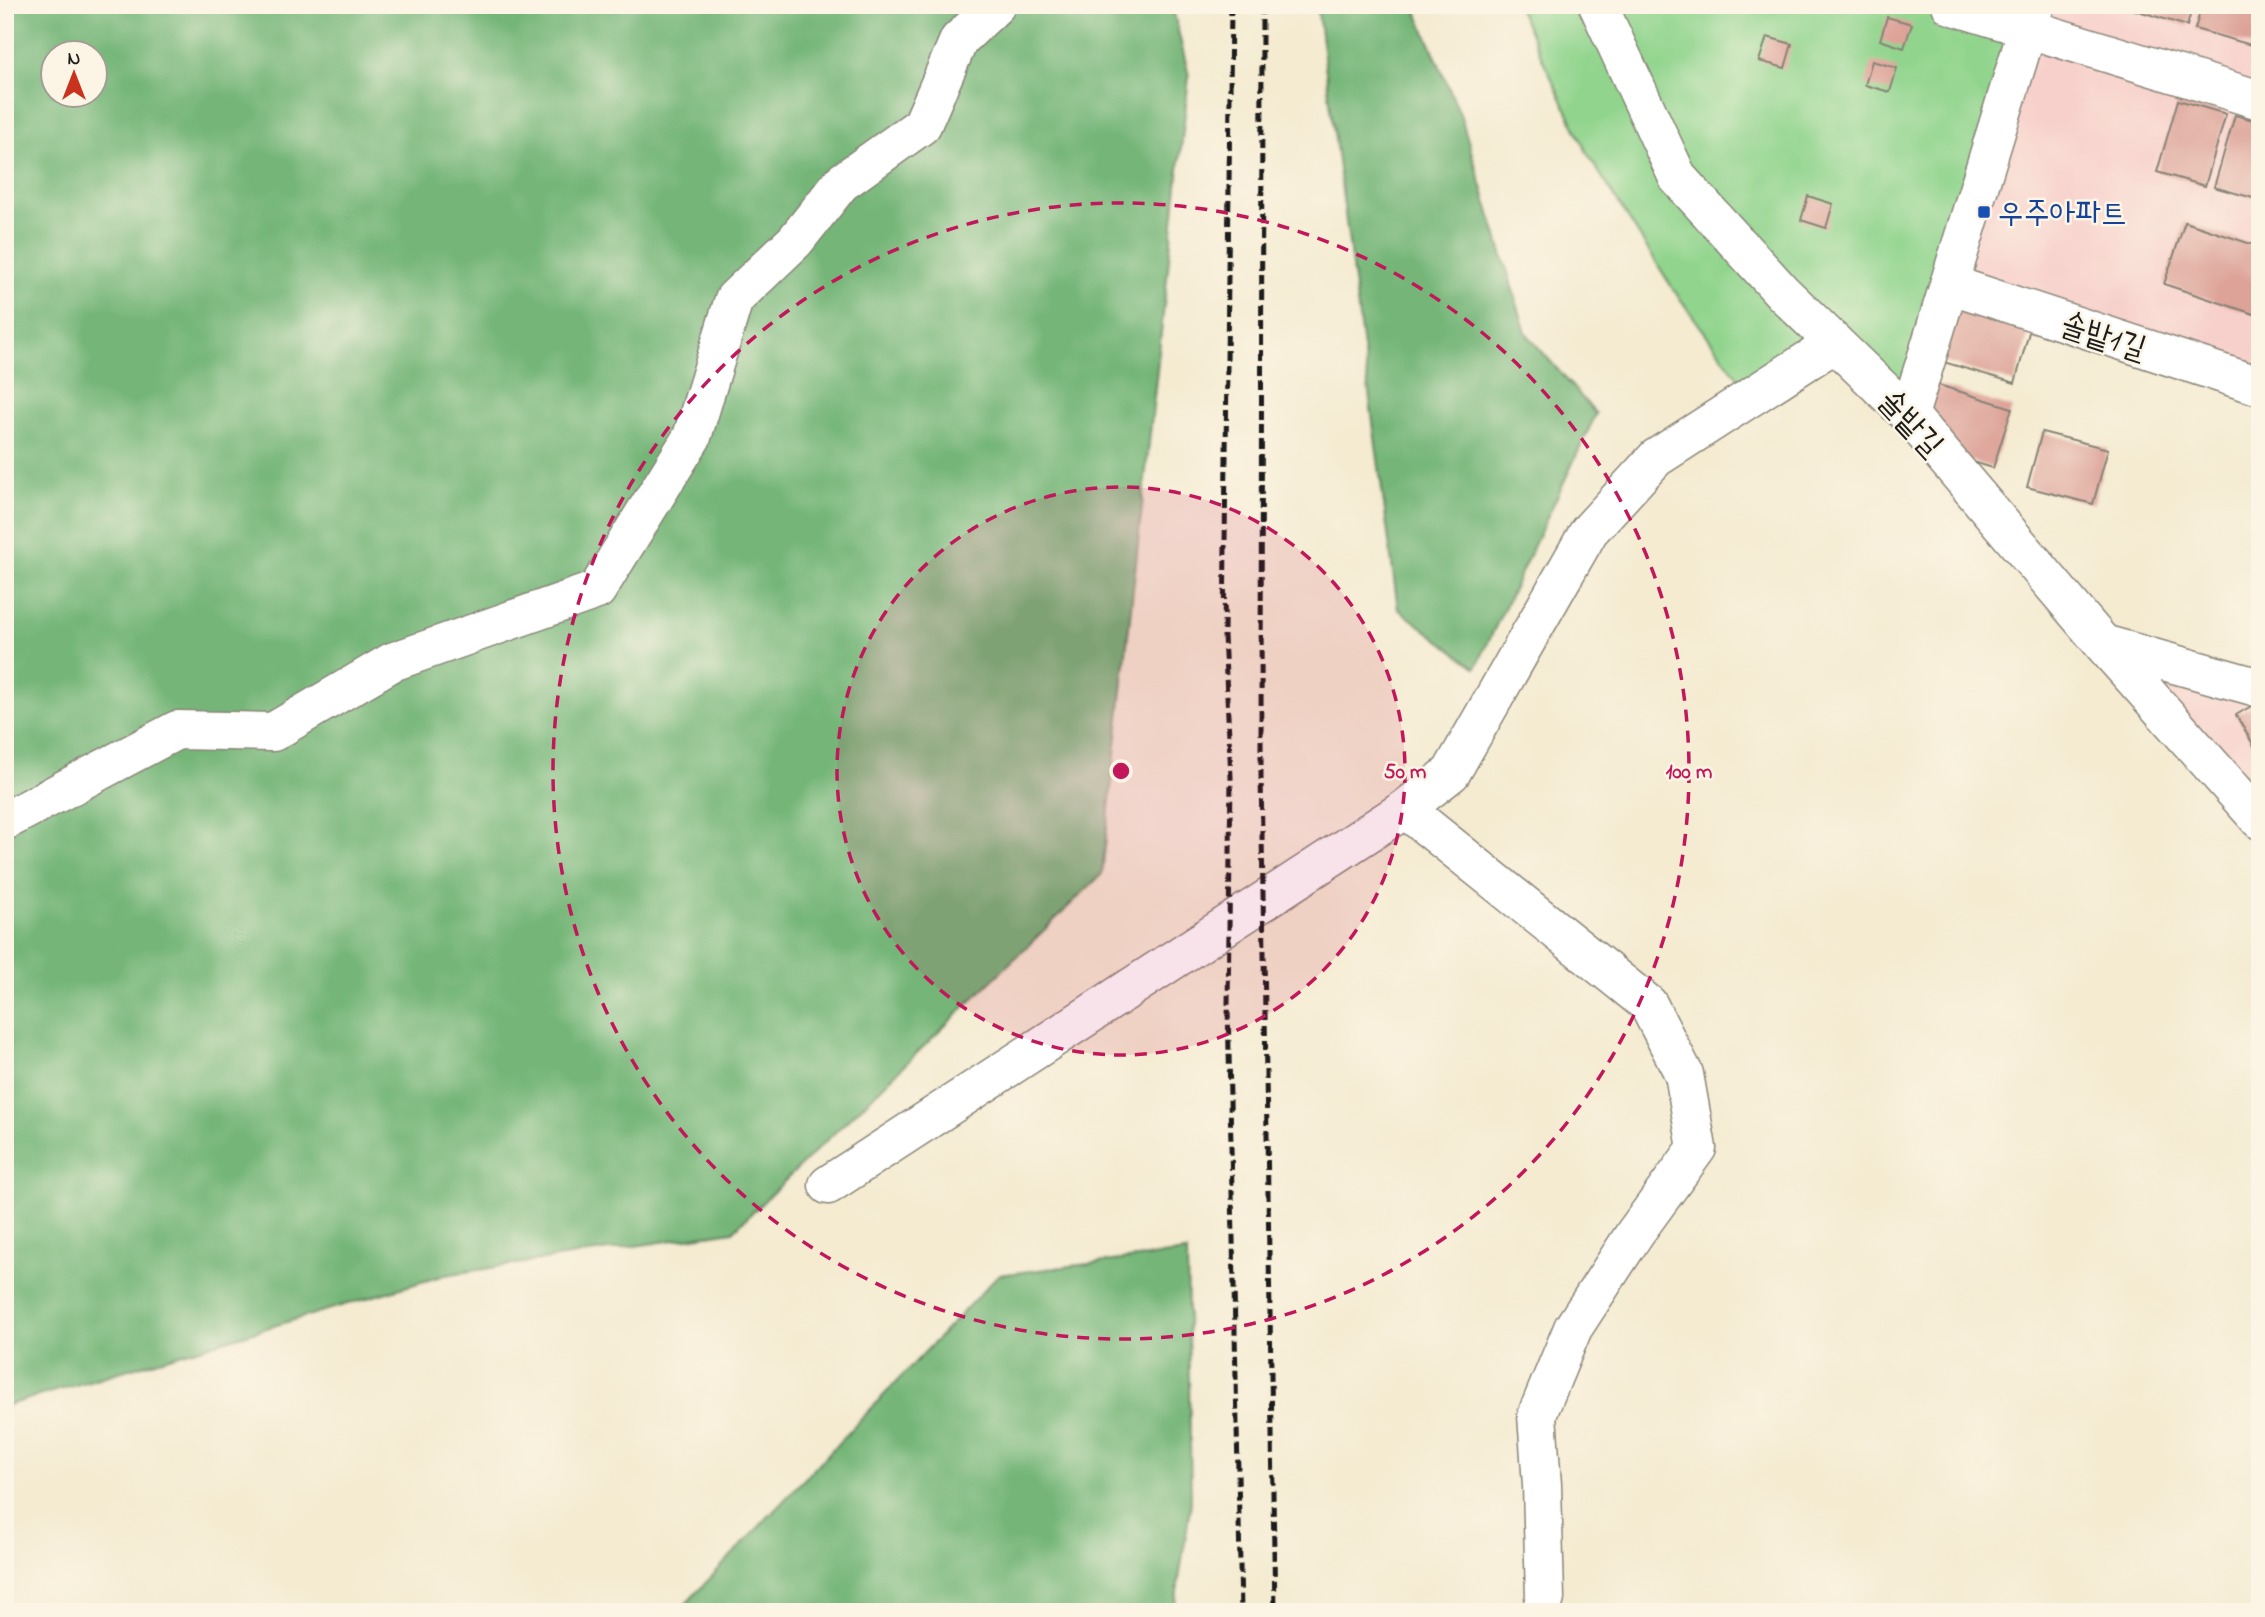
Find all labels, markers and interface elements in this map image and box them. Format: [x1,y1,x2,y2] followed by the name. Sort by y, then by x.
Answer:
[38,38,108,108] north arrow
[68,46,81,73] text: N
[1998,192,2127,239] place label: 우주아파트
[1976,204,1992,220] marker: 우주아파트
[2054,302,2152,374] street label: 솔밭1길
[1866,380,1953,469] street label: 솔밭길
[1384,758,1426,788] text: 50 m
[1666,758,1712,788] text: 100 m
[1109,759,1133,783] centre of rings

